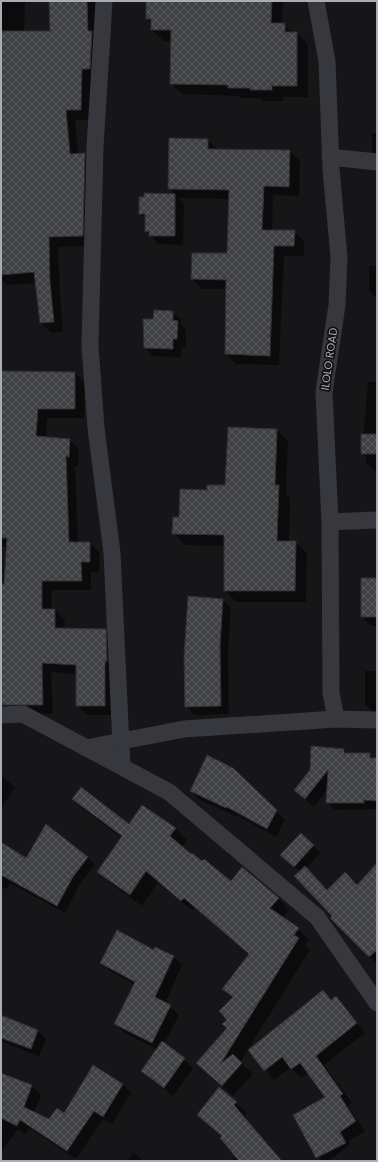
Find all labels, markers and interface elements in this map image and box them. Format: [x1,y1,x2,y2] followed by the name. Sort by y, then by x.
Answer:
[317,326,341,391] street label: ILOLO ROAD

